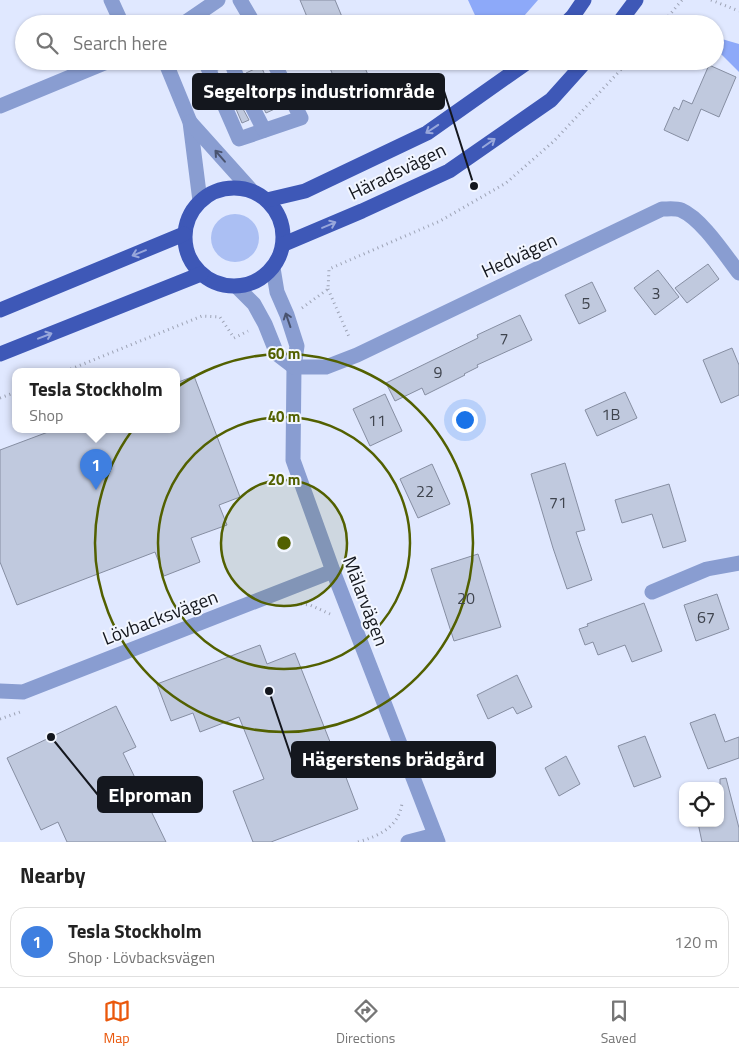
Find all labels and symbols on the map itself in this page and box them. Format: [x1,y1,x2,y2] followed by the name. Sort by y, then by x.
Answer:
[193,74,444,109] callout: Segeltorps industriområde
[203,75,435,106] text: Segeltorps industriområde
[425,124,439,134] one-way arrow
[343,134,450,207] street label: Häradsvägen
[481,138,495,148] one-way arrow
[215,150,226,163] one-way arrow
[321,219,336,229] one-way arrow
[476,224,561,285] street label: Hedvägen
[132,248,147,258] one-way arrow
[652,281,660,305] house number: 3
[582,291,591,315] house number: 5
[283,313,293,329] one-way arrow
[500,326,508,350] house number: 7
[37,331,53,340] one-way arrow
[268,342,300,365] text: 60 m
[434,360,443,384] house number: 9
[602,402,621,426] house number: 1B
[268,405,300,428] text: 40 m
[452,407,478,433] your location
[368,408,386,432] house number: 11
[80,449,112,490] pin: 1
[268,468,300,491] text: 20 m
[416,479,434,503] house number: 22
[549,490,567,514] house number: 71
[275,534,293,552] centre of rings
[336,552,397,650] street label: Mälarvägen
[98,581,222,652] street label: Lövbacksvägen
[457,586,475,610] house number: 20
[697,605,715,629] house number: 67
[292,742,495,777] callout: Hägerstens brädgård
[302,743,484,774] text: Hägerstens brädgård
[98,777,202,812] callout: Elproman
[108,779,192,810] text: Elproman

